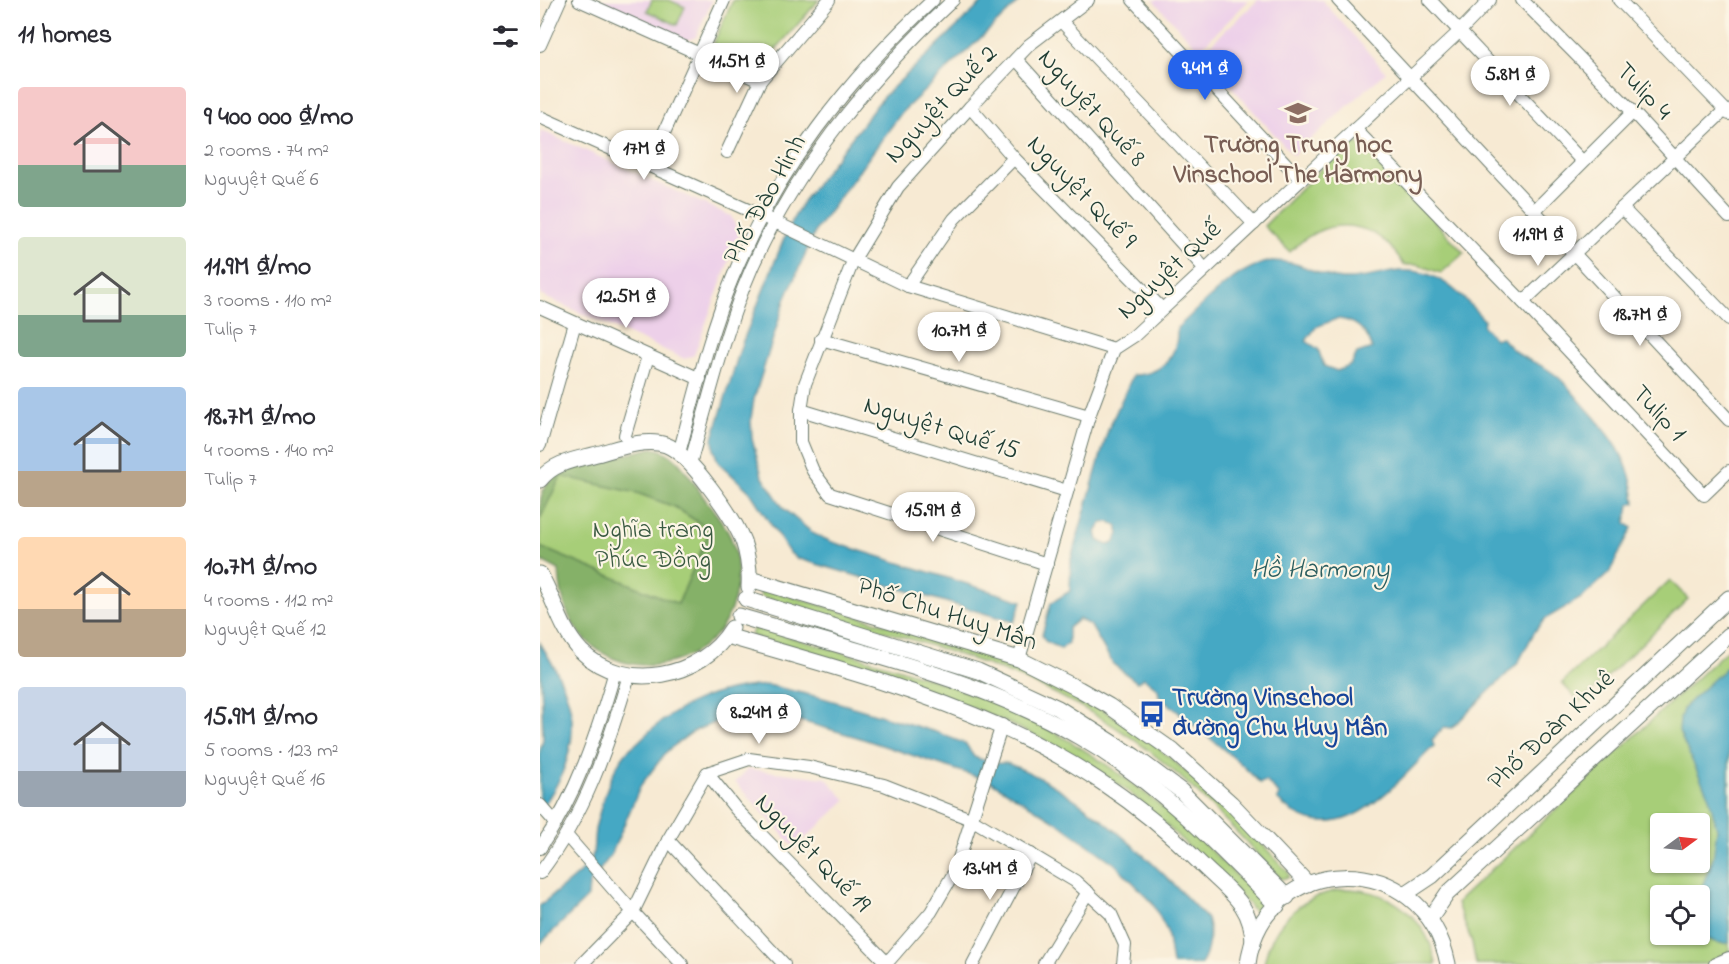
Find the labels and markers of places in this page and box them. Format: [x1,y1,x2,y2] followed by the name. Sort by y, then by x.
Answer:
[682,43,792,94] pin: 11.5M ₫
[1156,50,1254,101] pin: 9.4M ₫
[1461,56,1559,107] pin: 5.8M ₫
[1283,98,1313,128] school or university icon: Trường Trung học Vinschool The Harmony
[1173,127,1422,195] place label: Trường Trung học Vinschool The Harmony
[602,130,686,181] pin: 17M ₫
[1483,216,1593,267] pin: 11.9M ₫
[571,278,681,329] pin: 12.5M ₫
[1585,296,1695,347] pin: 18.7M ₫
[904,312,1014,363] pin: 10.7M ₫
[878,492,988,543] pin: 15.9M ₫
[1172,680,1388,749] place label: Trường Vinschool đường Chu Huy Mân
[704,694,814,745] pin: 8.24M ₫
[1137,699,1167,729] bus stop icon: Trường Vinschool đường Chu Huy Mân
[935,850,1045,901] pin: 13.4M ₫

